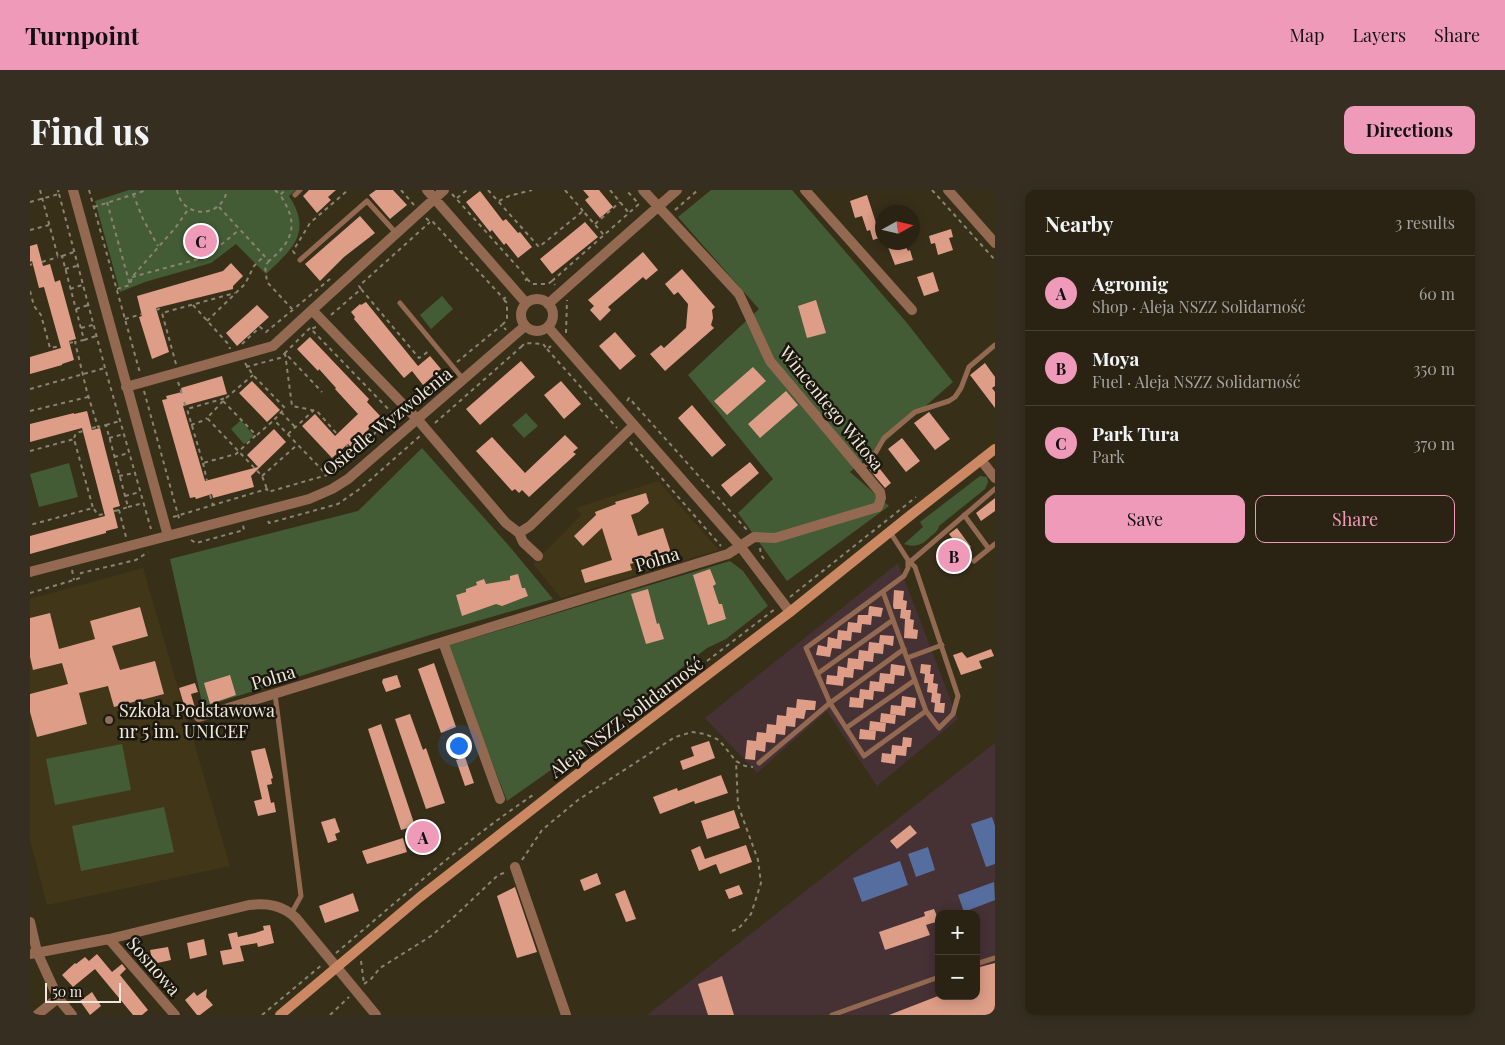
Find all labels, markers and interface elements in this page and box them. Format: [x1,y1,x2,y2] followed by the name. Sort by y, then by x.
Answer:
[25,19,139,51] text: Turnpoint
[1289,23,1324,47] text: Map
[1352,23,1406,47] text: Layers
[1434,23,1480,47] text: Share
[1344,106,1475,154] button: Directions
[30,107,150,154] text: Find us
[875,205,920,250] north arrow
[1045,209,1114,237] text: Nearby
[1395,212,1455,233] text: 3 results
[185,222,217,260] pin: C
[1092,270,1168,296] text: Agromig
[1056,283,1066,304] text: A
[1419,283,1455,304] text: 60 m
[1092,296,1305,317] text: Shop · Aleja NSZZ Solidarność
[774,340,890,475] street label: Wincentego Witosa
[1092,345,1139,371] text: Moya
[1056,358,1066,379] text: B
[1413,358,1455,379] text: 350 m
[317,361,457,481] street label: Osiedle Wyzwolenia
[1092,371,1300,392] text: Fuel · Aleja NSZZ Solidarność
[1092,420,1179,446] text: Park Tura
[1055,433,1067,454] text: C
[1413,433,1455,454] text: 370 m
[1092,446,1125,467] text: Park
[1045,495,1245,543] button: Save
[1255,495,1455,543] button: Share
[938,537,970,575] pin: B
[632,541,682,577] street label: Polna
[544,651,708,783] street label: Aleja NSZZ Solidarność
[248,659,298,695] street label: Polna
[119,698,275,743] place label: Szkoła Podstawowa nr 5 im. UNICEF
[103,714,115,726] marker: Szkoła Podstawowa nr 5 im. UNICEF
[446,733,472,759] your location
[407,818,439,856] pin: A
[935,910,980,1000] map controls
[935,910,980,955] button: +
[122,931,186,1001] street label: Sosnowa
[935,955,980,1000] button: −
[45,980,121,1003] scale bar
[52,982,82,1001] text: 50 m

